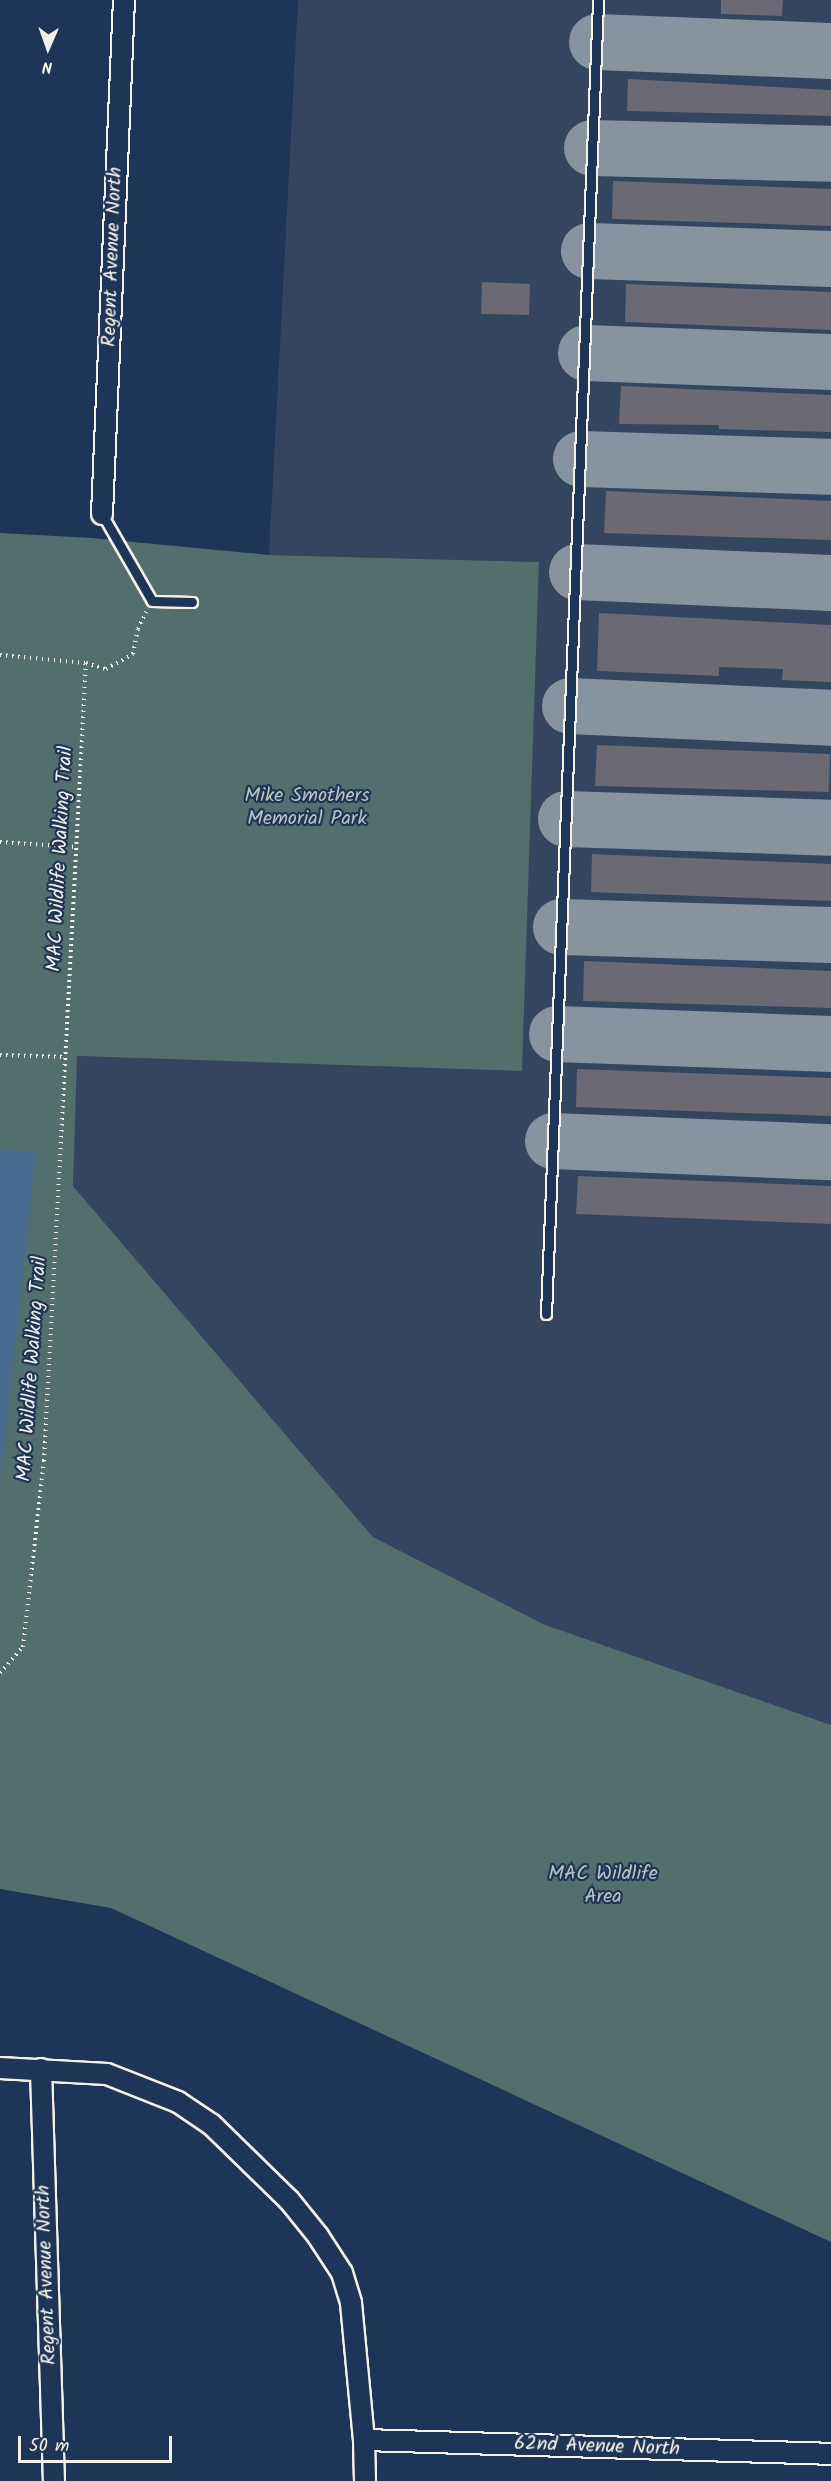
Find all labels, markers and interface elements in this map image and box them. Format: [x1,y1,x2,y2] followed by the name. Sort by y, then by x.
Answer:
[18,18,78,78] north arrow
[42,54,53,79] text: N
[98,167,128,347] street label: Regent Avenue North
[43,746,79,972] street label: MAC Wildlife Walking Trail
[244,785,370,832] park label: Mike Smothers Memorial Park
[13,1255,53,1483] street label: MAC Wildlife Walking Trail
[548,1862,658,1909] park label: MAC Wildlife Area
[32,2185,62,2365] street label: Regent Avenue North
[21,2424,176,2462] scale bar
[29,2432,69,2461] text: 50 m
[514,2432,680,2462] street label: 62nd Avenue North

